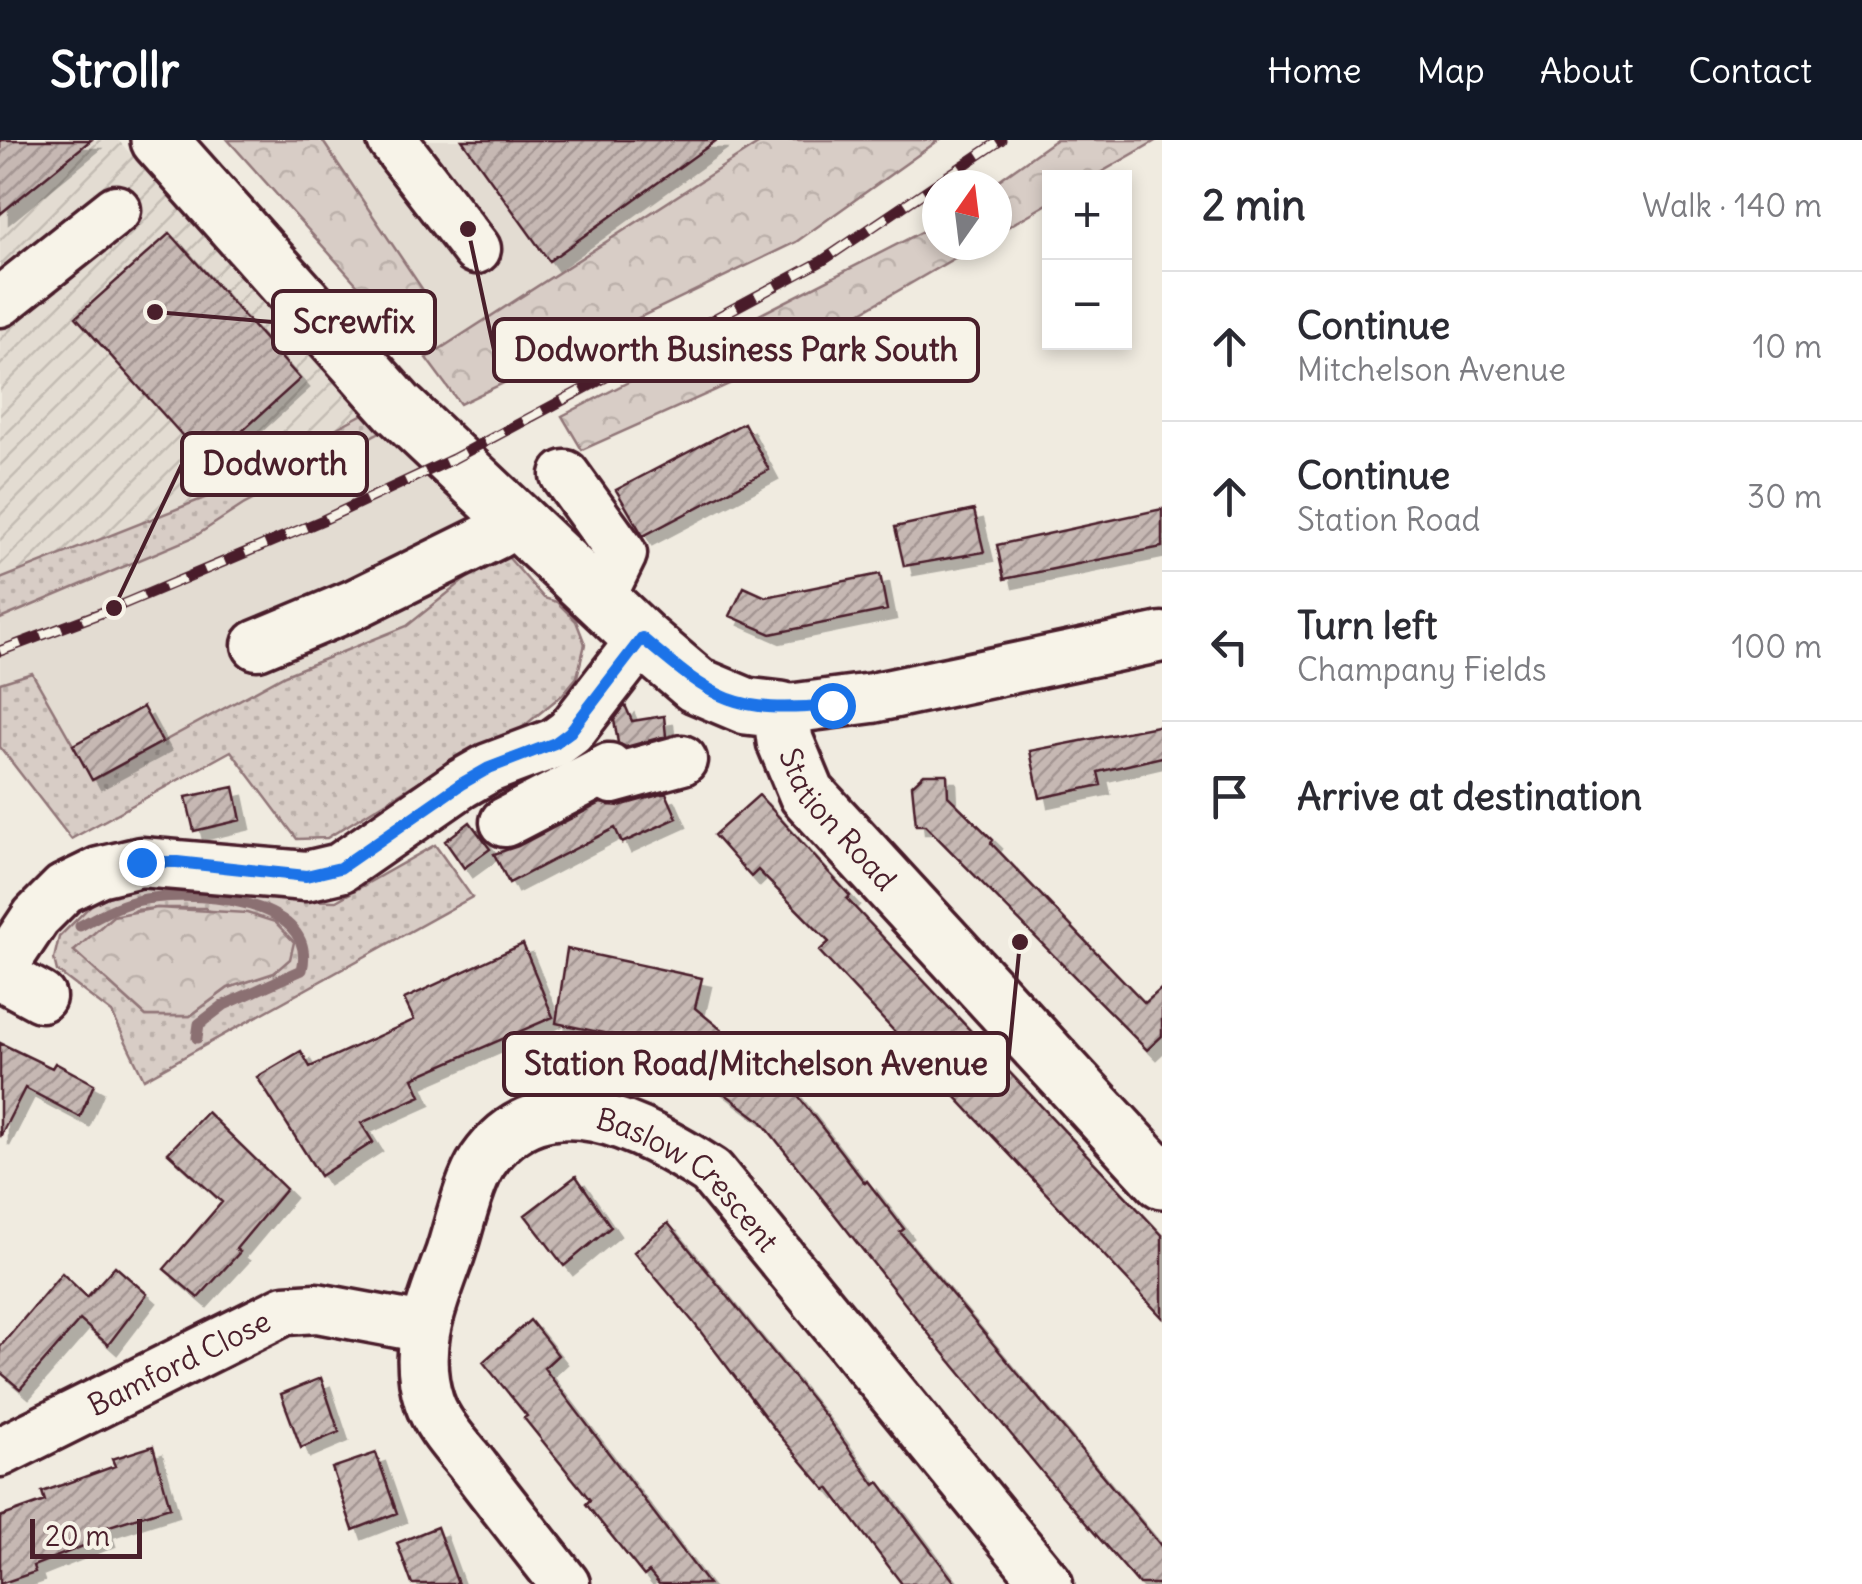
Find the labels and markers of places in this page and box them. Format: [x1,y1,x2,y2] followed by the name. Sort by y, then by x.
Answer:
[273,291,435,353] callout: Screwfix
[494,319,978,381] callout: Dodworth Business Park South
[182,433,367,495] callout: Dodworth
[504,1033,1008,1095] callout: Station Road/Mitchelson Avenue

